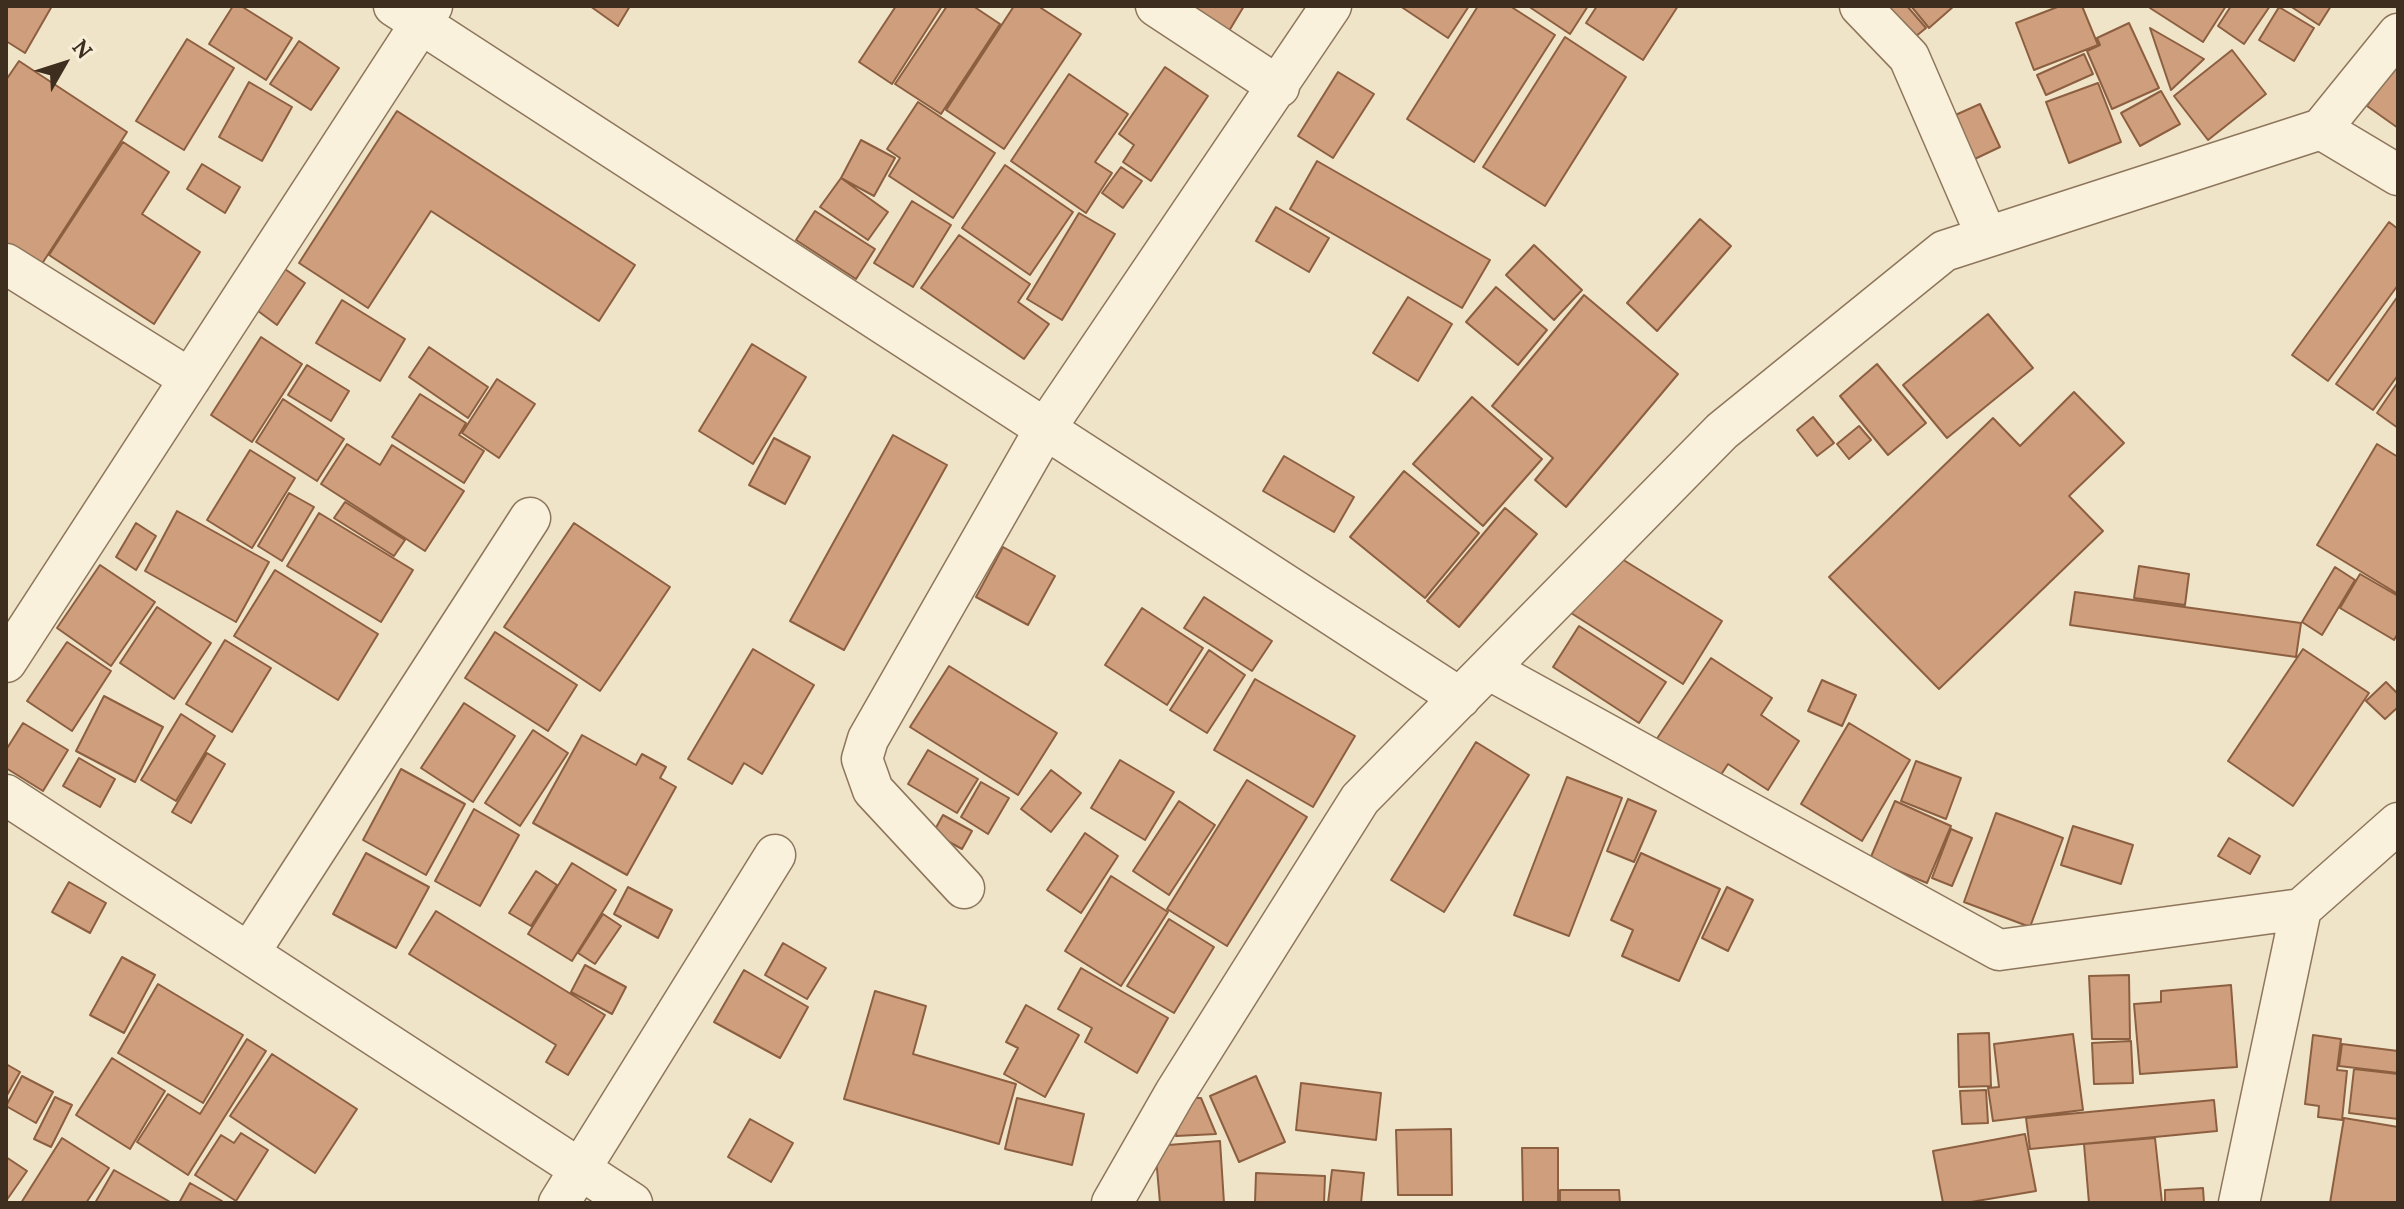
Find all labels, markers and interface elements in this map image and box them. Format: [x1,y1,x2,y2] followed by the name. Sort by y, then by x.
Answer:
[24,24,104,104] north arrow
[66,33,99,64] text: N

